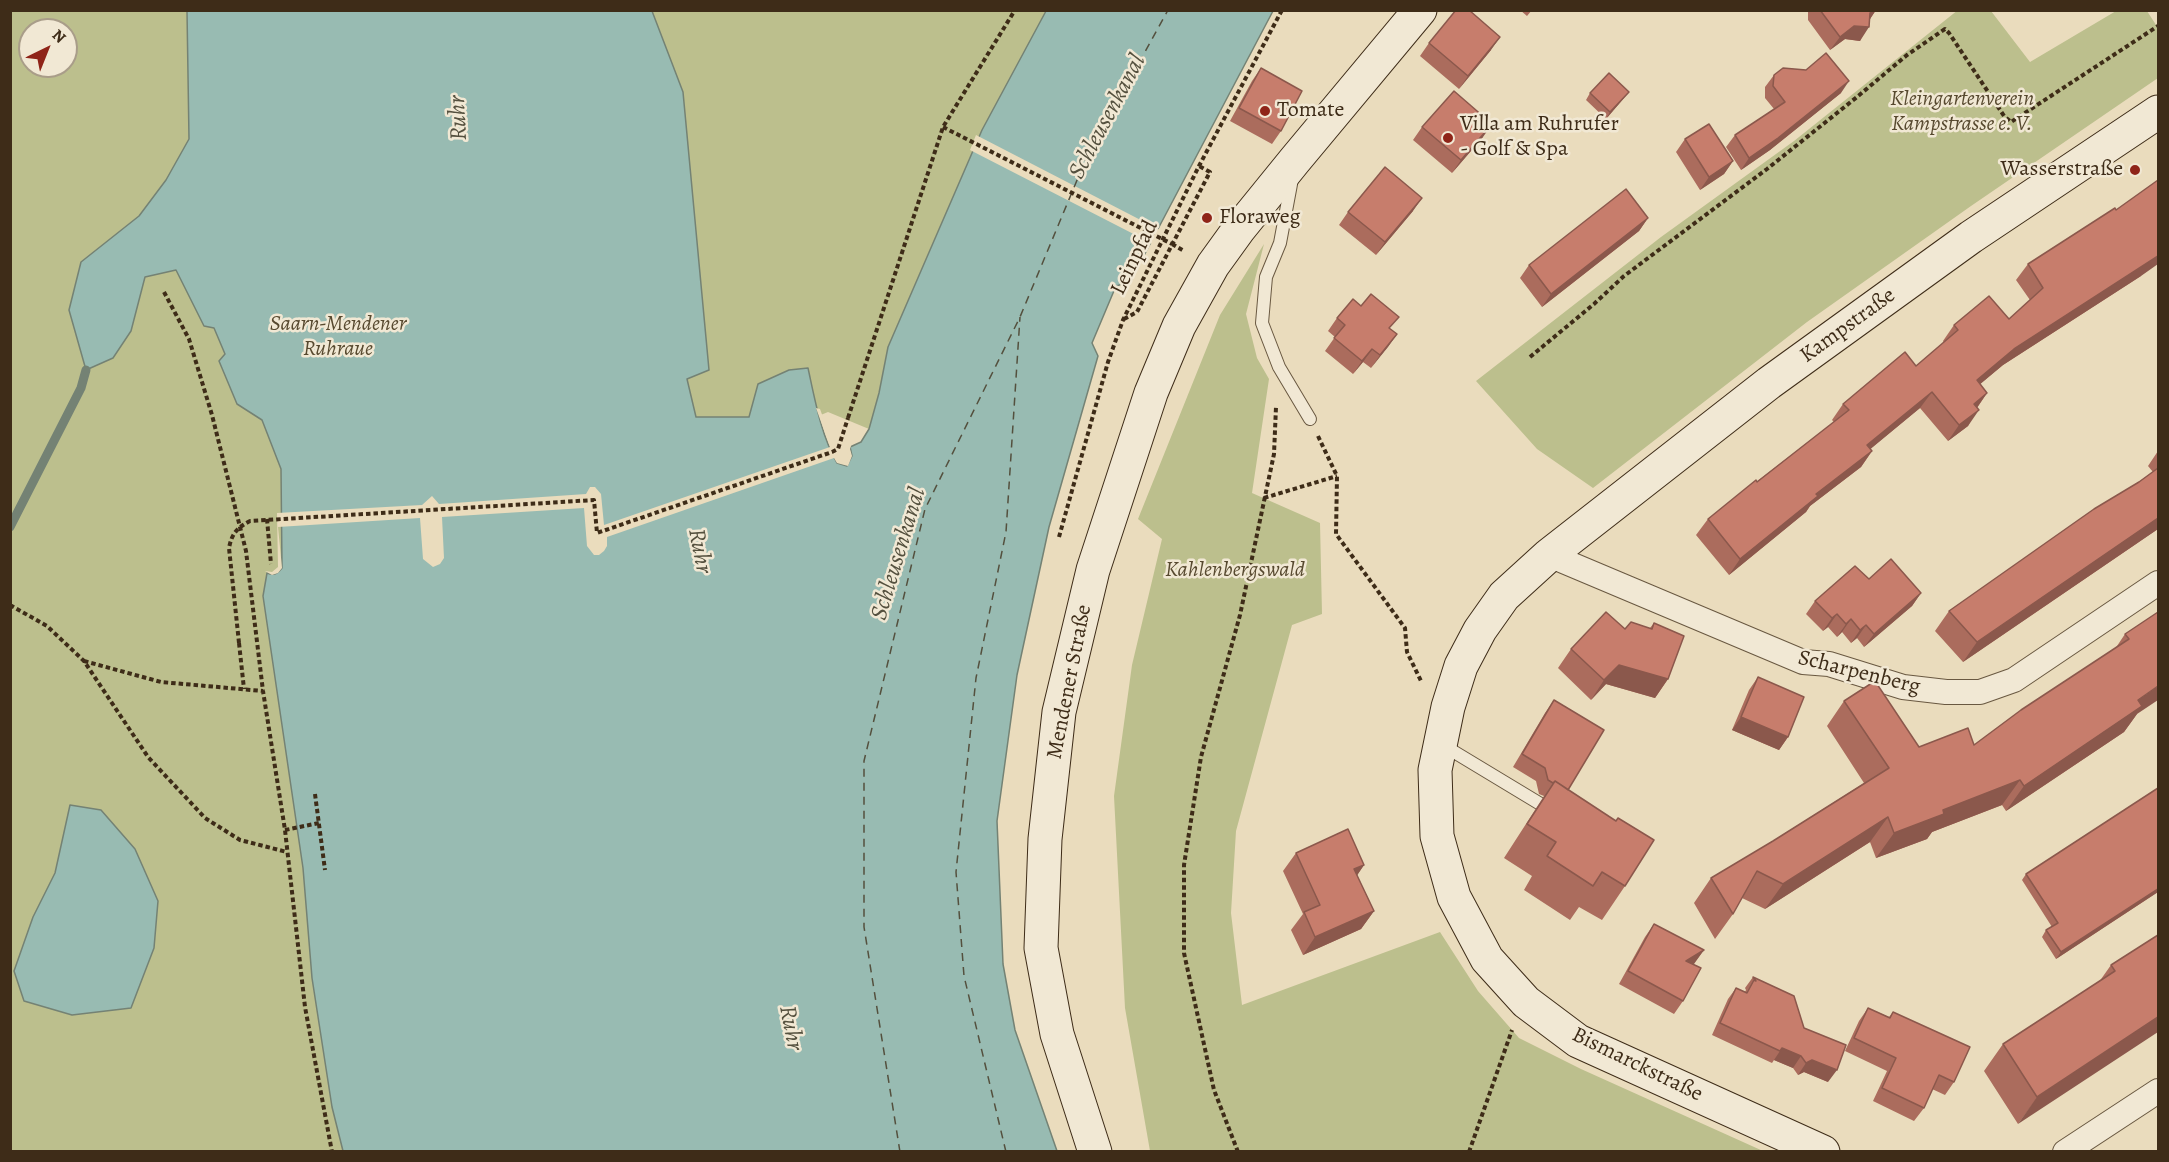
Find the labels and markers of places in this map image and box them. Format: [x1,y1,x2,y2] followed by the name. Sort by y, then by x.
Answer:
[1277,98,1344,124] place label: Tomate
[1258,104,1272,118] marker: Tomate
[1460,112,1619,164] place label: Villa am Ruhrufer - Golf & Spa
[1441,131,1455,145] marker: Villa am Ruhrufer - Golf & Spa
[2001,157,2123,183] place label: Wasserstraße
[2128,163,2142,177] marker: Wasserstraße
[1219,205,1300,231] place label: Floraweg
[1200,211,1214,225] marker: Floraweg

